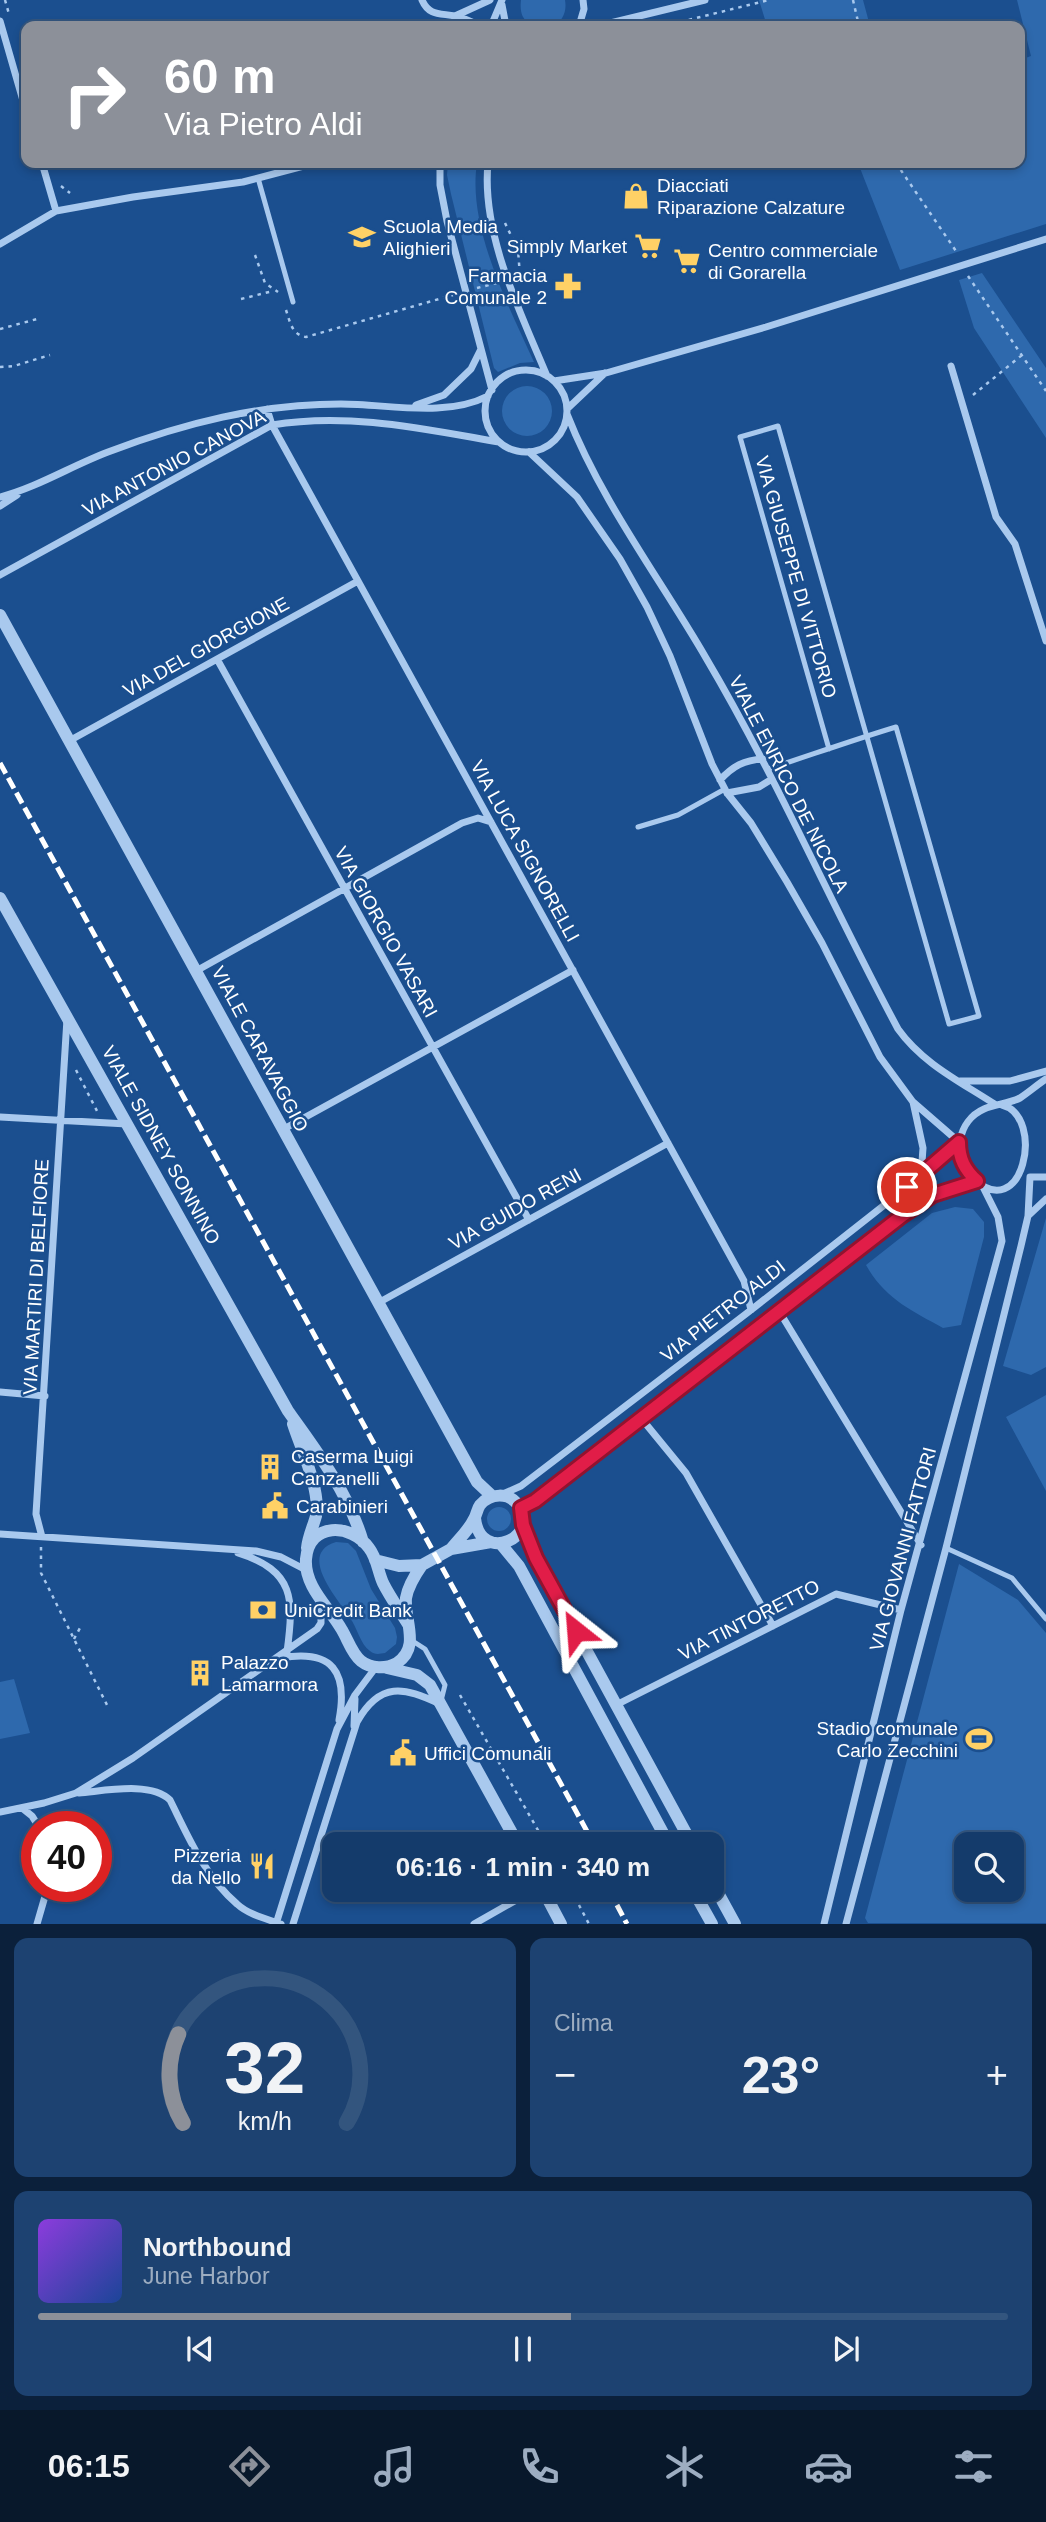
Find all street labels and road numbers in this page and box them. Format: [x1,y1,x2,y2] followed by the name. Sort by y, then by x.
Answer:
[79,406,269,520] street label: VIA ANTONIO CANOVA
[751,453,841,701] street label: VIA GIUSEPPE DI VITTORIO
[119,593,293,701] street label: VIA DEL GIORGIONE
[725,672,853,896] street label: VIALE ENRICO DE NICOLA
[466,757,584,945] street label: VIA LUCA SIGNORELLI
[330,843,442,1021] street label: VIA GIORGIO VASARI
[208,963,312,1135] street label: VIALE CARAVAGGIO
[98,1042,224,1248] street label: VIALE SIDNEY SONNINO
[19,1159,53,1395] street label: VIA MARTIRI DI BELFIORE
[445,1164,585,1254] street label: VIA GUIDO RENI
[657,1256,789,1366] street label: VIA PIETRO ALDI
[866,1445,940,1653] street label: VIA GIOVANNI FATTORI
[675,1575,823,1665] street label: VIA TINTORETTO

